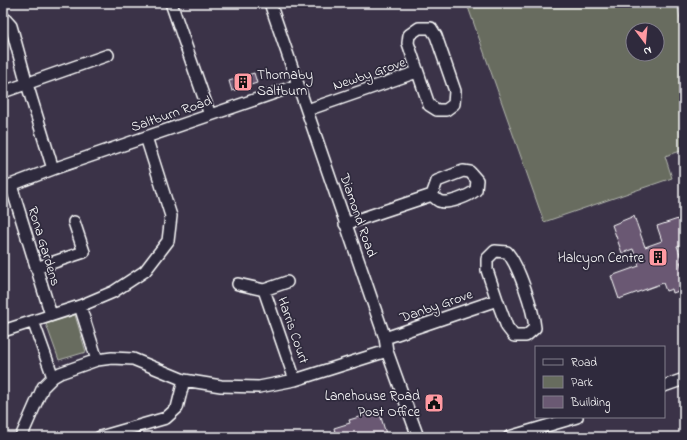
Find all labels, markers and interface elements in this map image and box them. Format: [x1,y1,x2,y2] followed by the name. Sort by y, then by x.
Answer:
[625,22,665,62] north arrow
[642,42,653,59] text: N
[330,52,410,98] street label: Newby Grove
[257,65,313,102] place label: Thornaby Saltburn
[232,71,254,93] building icon: Thornaby Saltburn
[128,91,215,138] street label: Saltburn Road
[333,170,382,260] street label: Diamond Road
[22,204,66,289] street label: Rona Gardens
[647,246,669,268] building icon: Halcyon Centre
[558,248,645,270] place label: Halcyon Centre
[396,284,477,330] street label: Danby Grove
[271,294,314,367] street label: Harris Court
[535,346,665,418] legend
[571,354,597,372] text: Road
[571,374,593,392] text: Park
[325,386,421,423] place label: Lanehouse Road Post Office
[423,392,445,414] public building icon: Lanehouse Road Post Office
[570,394,610,413] text: Building

